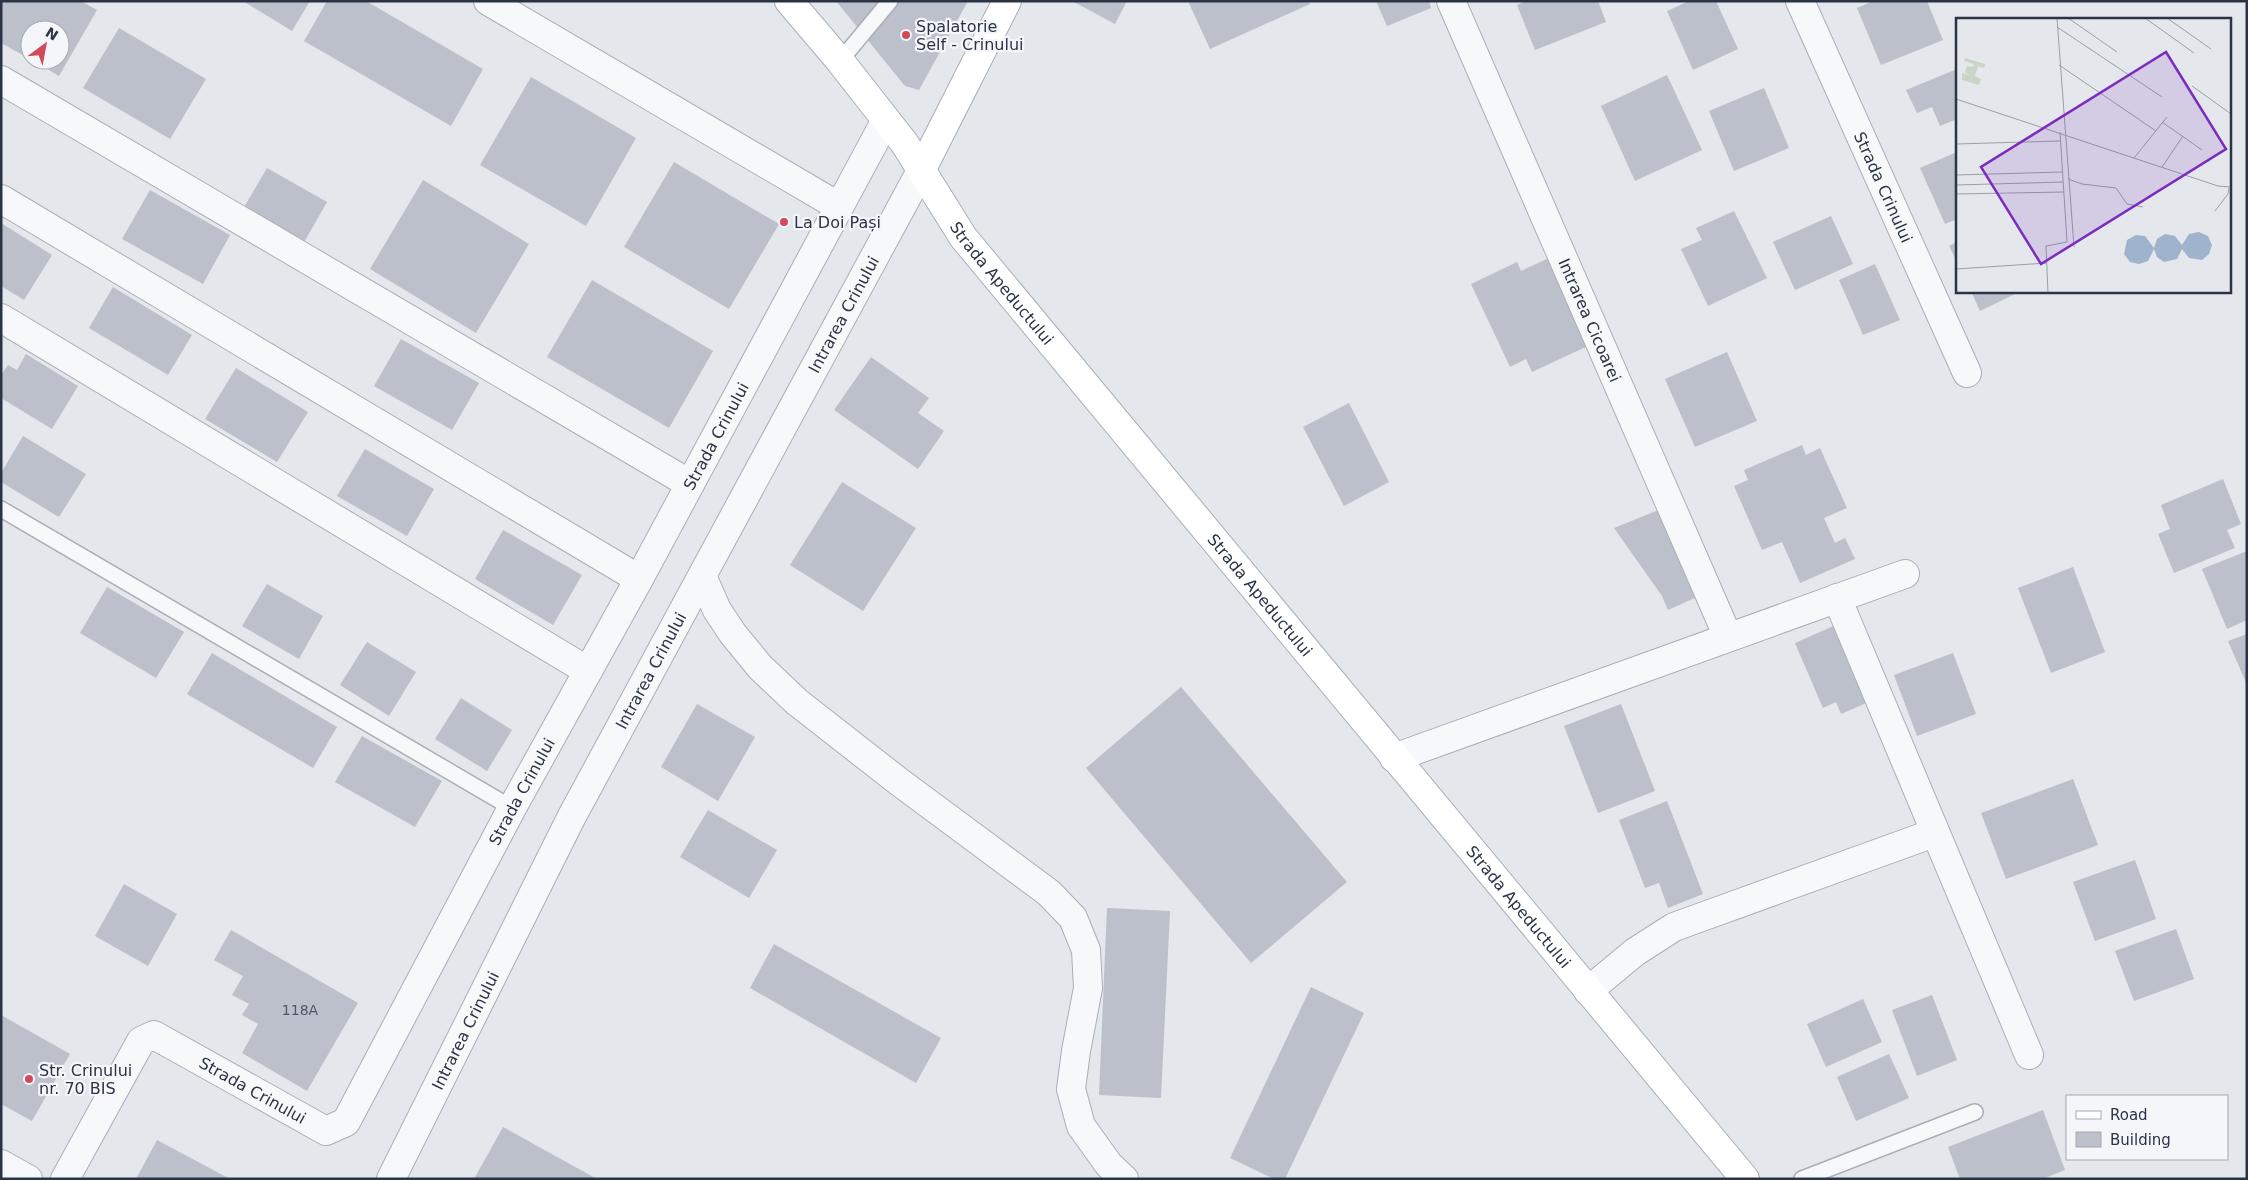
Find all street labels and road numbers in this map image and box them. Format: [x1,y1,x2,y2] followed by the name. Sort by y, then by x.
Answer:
[1850,129,1917,245] street label: Strada Crinului
[946,218,1058,348] street label: Strada Apeductului
[804,253,883,376] street label: Intrarea Crinului
[1555,255,1625,385] street label: Intrarea Cicoarei
[679,379,753,493] street label: Strada Crinului
[1204,530,1316,660] street label: Strada Apeductului
[611,609,690,732] street label: Intrarea Crinului
[485,735,559,848] street label: Strada Crinului
[1463,841,1575,972] street label: Strada Apeductului
[428,968,503,1093] street label: Intrarea Crinului
[196,1053,310,1128] street label: Strada Crinului

